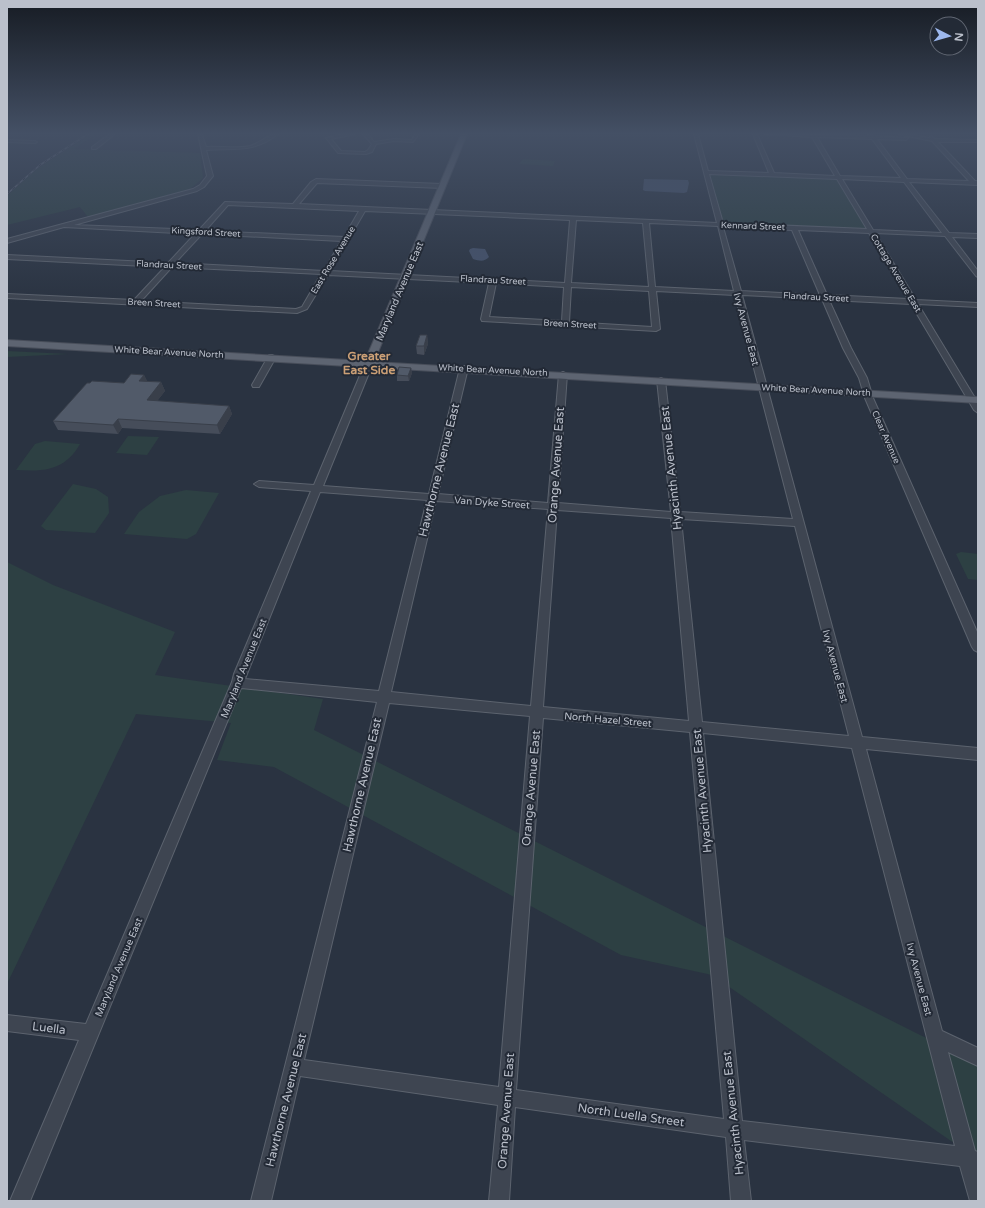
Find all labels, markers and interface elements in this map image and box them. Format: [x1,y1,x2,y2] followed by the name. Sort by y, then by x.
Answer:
[929,16,969,56] north arrow
[952,32,965,42] text: N
[721,220,786,233] street label: Kennard Street
[171,225,241,240] street label: Kingsford Street
[309,225,358,296] street label: East Rose Avenue
[868,232,924,315] street label: Cottage Avenue East
[374,240,426,343] street label: Maryland Avenue East
[136,258,203,273] street label: Flandrau Street
[460,273,527,288] street label: Flandrau Street
[783,290,850,305] street label: Flandrau Street
[731,292,762,367] street label: Ivy Avenue East
[127,297,181,310] street label: Breen Street
[543,318,597,331] street label: Breen Street
[114,344,224,361] street label: White Bear Avenue North
[343,349,395,377] district label: Greater East Side
[438,362,548,379] street label: White Bear Avenue North
[761,382,871,399] street label: White Bear Avenue North
[416,401,462,538] street label: Hawthorne Avenue East
[657,405,684,531] street label: Hyacinth Avenue East
[545,406,567,524] street label: Orange Avenue East
[869,409,902,465] street label: Clear Avenue
[454,494,530,512] street label: Van Dyke Street
[218,617,270,720] street label: Maryland Avenue East
[820,629,851,704] street label: Ivy Avenue East
[564,710,652,730] street label: North Hazel Street
[340,716,384,853] street label: Hawthorne Avenue East
[690,728,714,854] street label: Hyacinth Avenue East
[519,729,543,847] street label: Orange Avenue East
[93,916,145,1019] street label: Maryland Avenue East
[904,942,935,1017] street label: Ivy Avenue East
[31,1019,67,1037] street label: Luella
[263,1031,309,1168] street label: Hawthorne Avenue East
[719,1050,746,1176] street label: Hyacinth Avenue East
[495,1052,517,1170] street label: Orange Avenue East
[577,1101,686,1129] street label: North Luella Street

